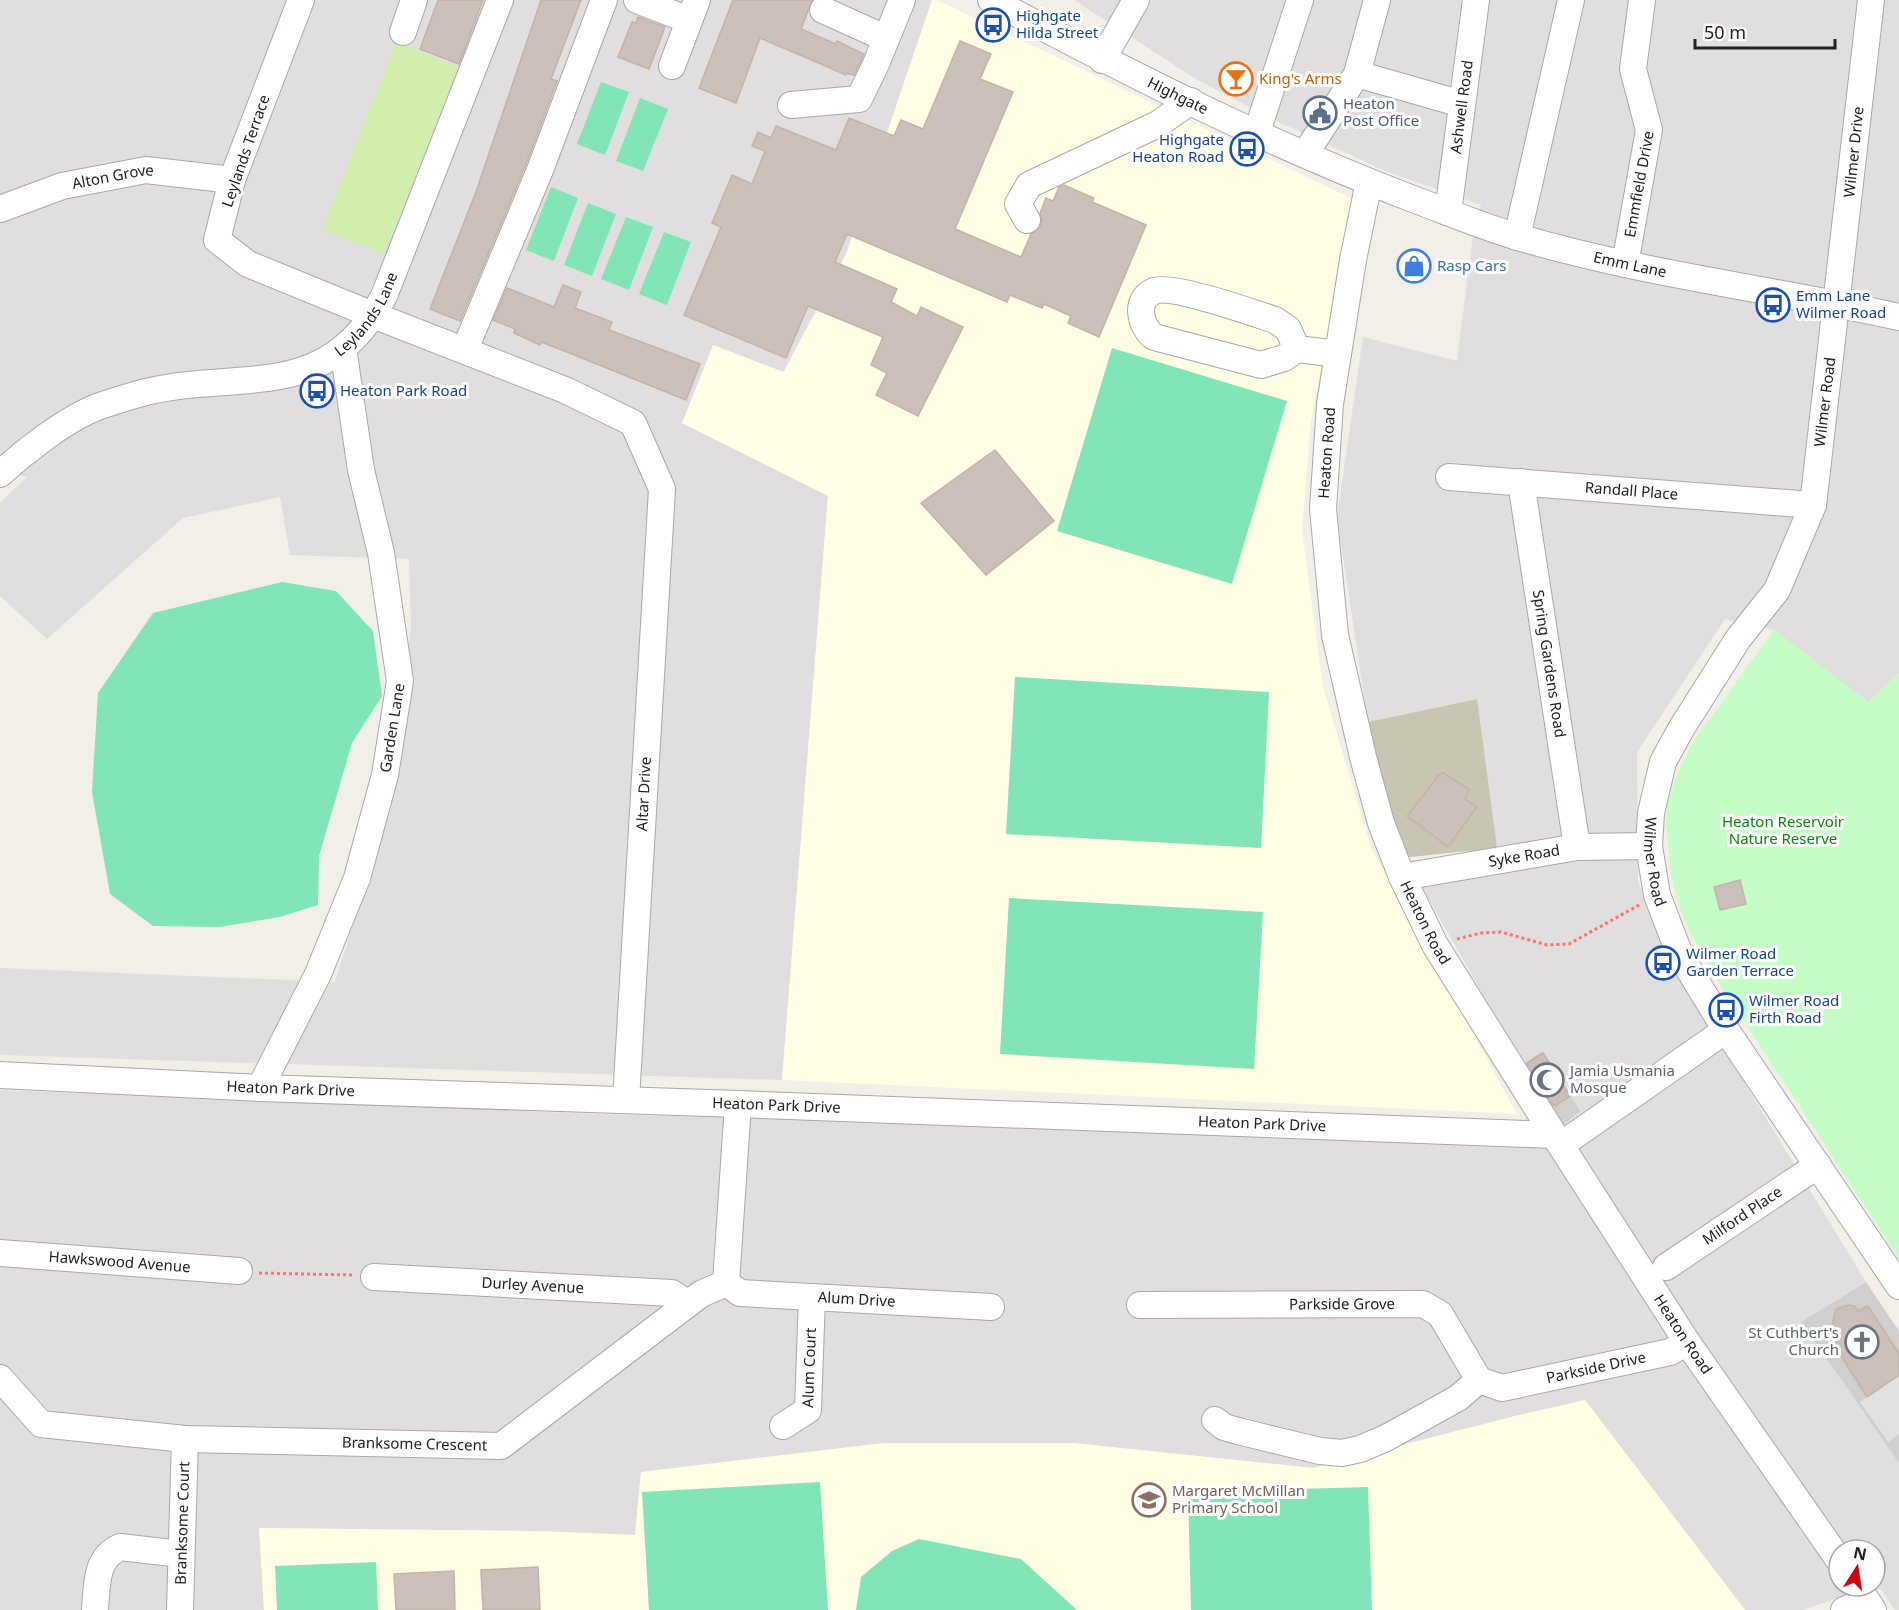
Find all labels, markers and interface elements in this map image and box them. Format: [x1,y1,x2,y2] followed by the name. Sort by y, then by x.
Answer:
[1016,5,1099,42] place label: Highgate Hilda Street
[975,7,1011,43] bus stop icon: Highgate Hilda Street
[1695,12,1834,50] scale bar
[1704,20,1746,44] text: 50 m
[1445,59,1477,155] street label: Ashwell Road
[1218,61,1254,97] bar icon: King's Arms
[1259,68,1342,88] place label: King's Arms
[1145,72,1212,118] street label: Highgate
[216,92,274,209] street label: Leylands Terrace
[1343,93,1419,130] place label: Heaton Post Office
[1302,95,1338,131] public building icon: Heaton Post Office
[1838,105,1868,198] street label: Wilmer Drive
[1132,129,1224,166] place label: Highgate Heaton Road
[1619,129,1658,239] street label: Emmfield Drive
[1229,131,1265,167] bus stop icon: Highgate Heaton Road
[70,159,155,193] street label: Alton Grove
[1592,246,1669,281] street label: Emm Lane
[1396,248,1432,284] shop icon: Rasp Cars
[1437,255,1506,275] place label: Rasp Cars
[330,269,401,360] street label: Leylands Lane
[1796,285,1886,322] place label: Emm Lane Wilmer Road
[1755,287,1791,323] bus stop icon: Emm Lane Wilmer Road
[1809,356,1839,448] street label: Wilmer Road
[299,373,335,409] bus stop icon: Heaton Park Road
[340,380,467,400] place label: Heaton Park Road
[1313,406,1339,499] street label: Heaton Road
[1584,476,1679,504] street label: Randall Place
[1529,588,1571,739] street label: Spring Gardens Road
[375,682,409,774] street label: Garden Lane
[631,756,655,832] street label: Altar Drive
[1722,811,1844,848] park label: Heaton Reservoir Nature Reserve
[1640,816,1671,909] street label: Wilmer Road
[1487,839,1561,871] street label: Syke Road
[1396,877,1456,968] street label: Heaton Road
[1686,943,1794,980] place label: Wilmer Road Garden Terrace
[1645,945,1681,981] bus stop icon: Wilmer Road Garden Terrace
[1749,990,1839,1027] place label: Wilmer Road Firth Road
[1708,992,1744,1028] bus stop icon: Wilmer Road Firth Road
[1568,1060,1675,1097] place label: Jamia Usmania Mosque
[1529,1062,1565,1098] mosque icon: Jamia Usmania Mosque
[226,1075,355,1100] street label: Heaton Park Drive
[712,1092,841,1117] street label: Heaton Park Drive
[1198,1110,1327,1135] street label: Heaton Park Drive
[1698,1181,1785,1249] street label: Milford Place
[48,1246,191,1276] street label: Hawkswood Avenue
[481,1272,585,1297] street label: Durley Avenue
[817,1286,896,1311] street label: Alum Drive
[1650,1290,1717,1378] street label: Heaton Road
[1289,1293,1395,1313] street label: Parkside Grove
[1748,1322,1839,1359] place label: St Cuthbert's Church
[1844,1324,1880,1360] church icon: St Cuthbert's Church
[797,1327,820,1408] street label: Alum Court
[1544,1346,1648,1387] street label: Parkside Drive
[342,1431,488,1455] street label: Branksome Crescent
[170,1460,193,1585] street label: Branksome Court
[1172,1480,1305,1517] place label: Margaret McMillan Primary School
[1131,1482,1167,1518] school or university icon: Margaret McMillan Primary School
[1827,1538,1887,1598] north arrow
[1851,1541,1869,1565] text: N

